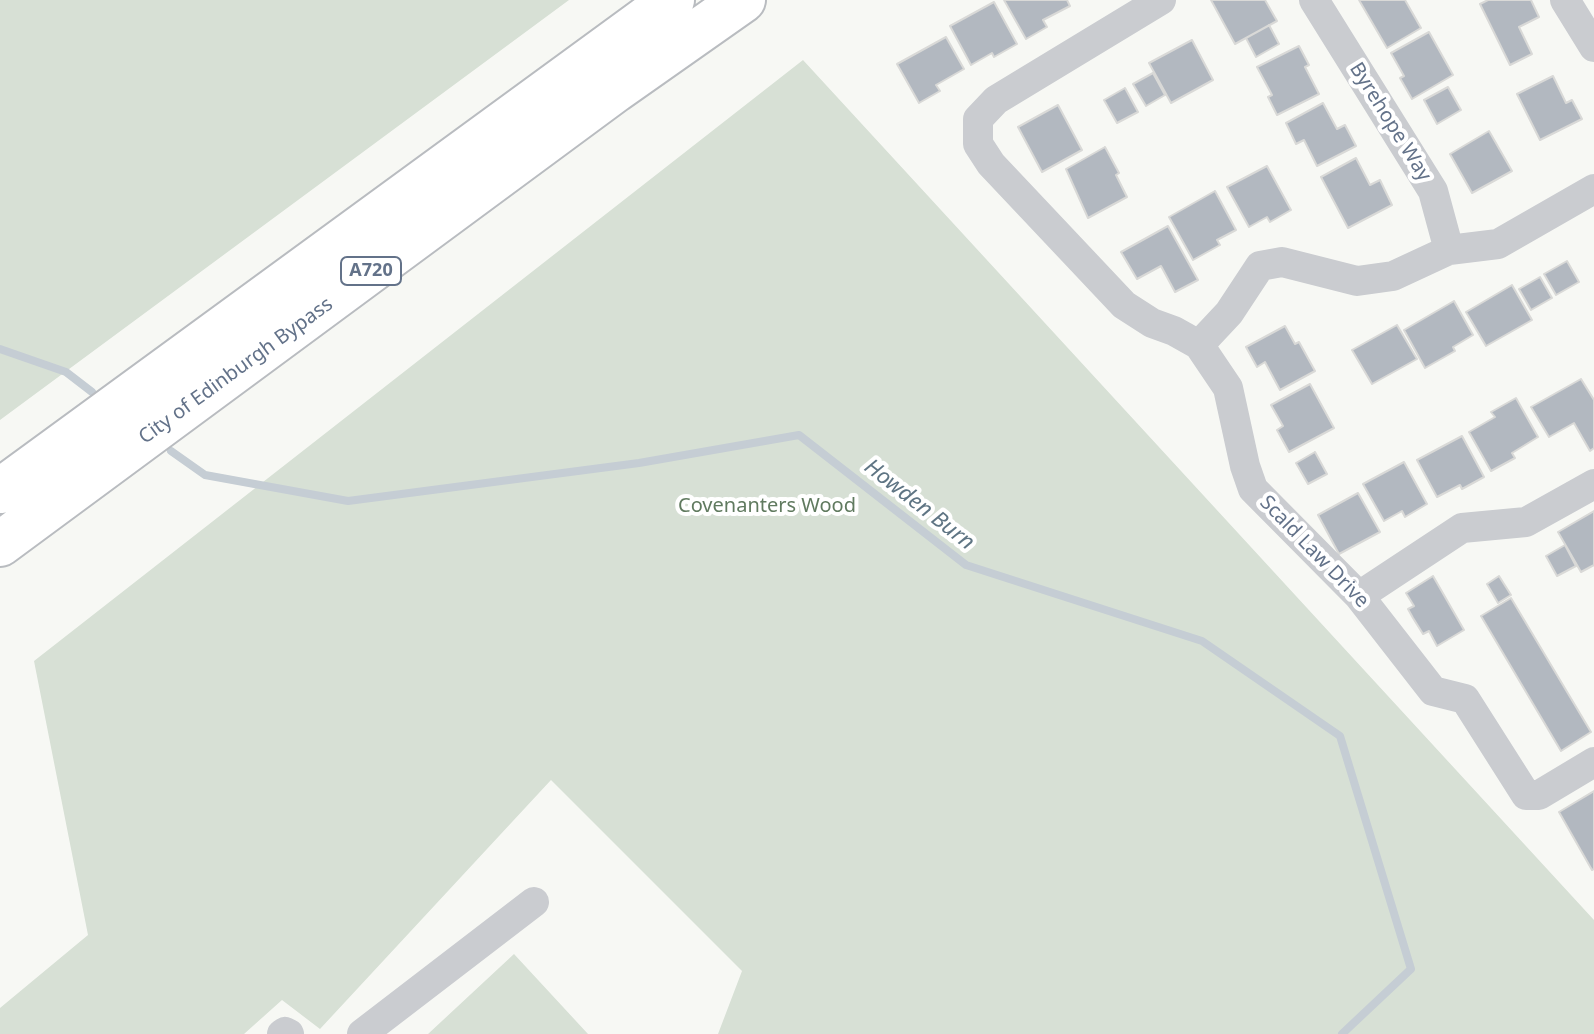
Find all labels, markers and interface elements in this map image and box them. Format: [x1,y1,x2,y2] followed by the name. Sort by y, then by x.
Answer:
[1344,58,1436,186] street label: Byrehope Way
[341,257,401,285] road number: A720
[134,293,338,449] street label: City of Edinburgh Bypass
[859,454,979,556] water label: Howden Burn
[1254,491,1374,613] street label: Scald Law Drive
[678,494,856,518] park label: Covenanters Wood

